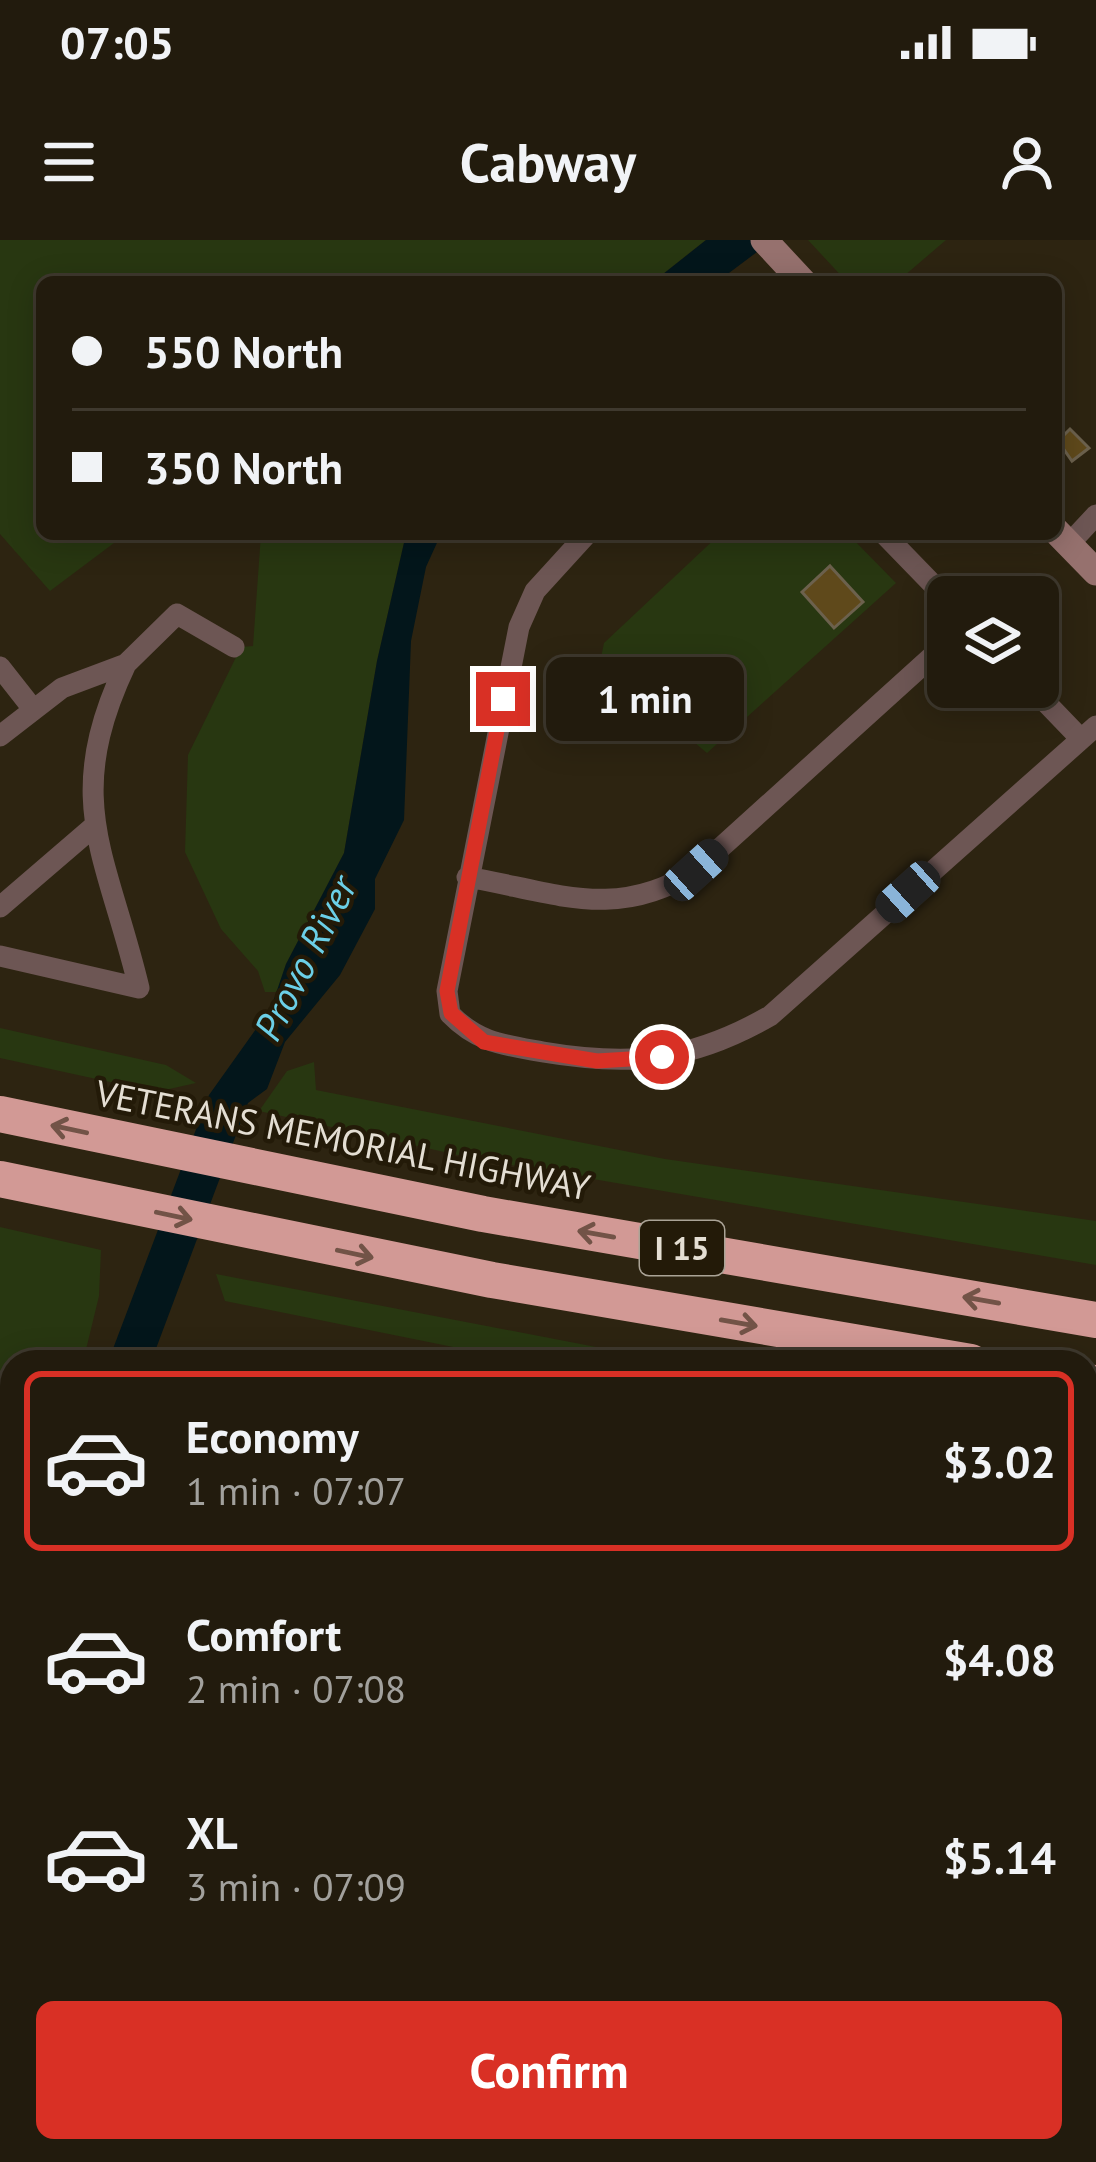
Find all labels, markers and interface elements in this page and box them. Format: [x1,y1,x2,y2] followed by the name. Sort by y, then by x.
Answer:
[60,13,174,71] text: 07:05
[460,127,636,197] text: Cabway
[36,129,102,195] icon: menu
[994,129,1060,195] icon: person
[144,322,343,380] text: 550 North
[144,438,343,496] text: 350 North
[927,576,1059,708] map controls
[927,576,1059,708] button: layers
[545,657,743,741] callout: 1 min
[476,672,530,726] route end
[597,673,693,724] text: 1 min
[657,833,735,907] car
[869,855,947,929] car
[241,865,369,1049] water label: Provo River
[635,1030,689,1084] route start
[91,1068,594,1211] street label: VETERANS MEMORIAL HIGHWAY
[50,1116,88,1139] one-way arrow
[154,1206,193,1228] one-way arrow
[578,1221,617,1244] one-way arrow
[640,1221,724,1275] road number: I 15
[335,1244,374,1266] one-way arrow
[962,1287,1001,1310] one-way arrow
[719,1312,758,1335] one-way arrow
[42,1407,150,1515] icon: car
[186,1407,359,1465] text: Economy
[943,1432,1056,1490] text: $3.02
[186,1465,406,1516] text: 1 min · 07:07
[42,1605,150,1713] icon: car
[186,1605,341,1663] text: Comfort
[943,1630,1056,1688] text: $4.08
[186,1663,406,1714] text: 2 min · 07:08
[42,1803,150,1911] icon: car
[186,1803,238,1861] text: XL
[943,1828,1056,1886] text: $5.14
[186,1861,406,1912] text: 3 min · 07:09
[36,2001,1062,2139] button: Confirm

